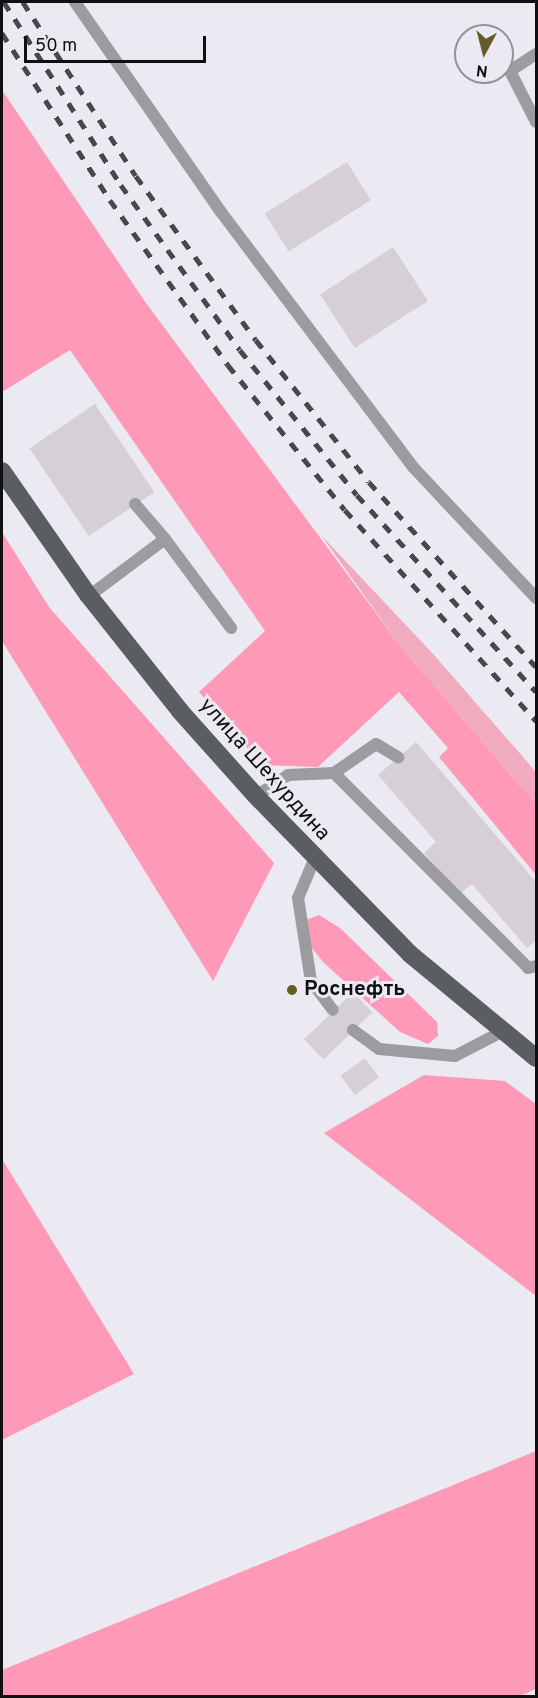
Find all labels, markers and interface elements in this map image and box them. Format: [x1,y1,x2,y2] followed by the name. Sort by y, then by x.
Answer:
[27,24,208,62] scale bar
[454,24,514,84] north arrow
[35,35,77,58] text: 50 m
[475,59,489,81] text: N
[193,694,335,846] street label: улица Шехурдина
[304,977,405,1003] place label: Роснефть
[285,983,299,997] marker: Роснефть

